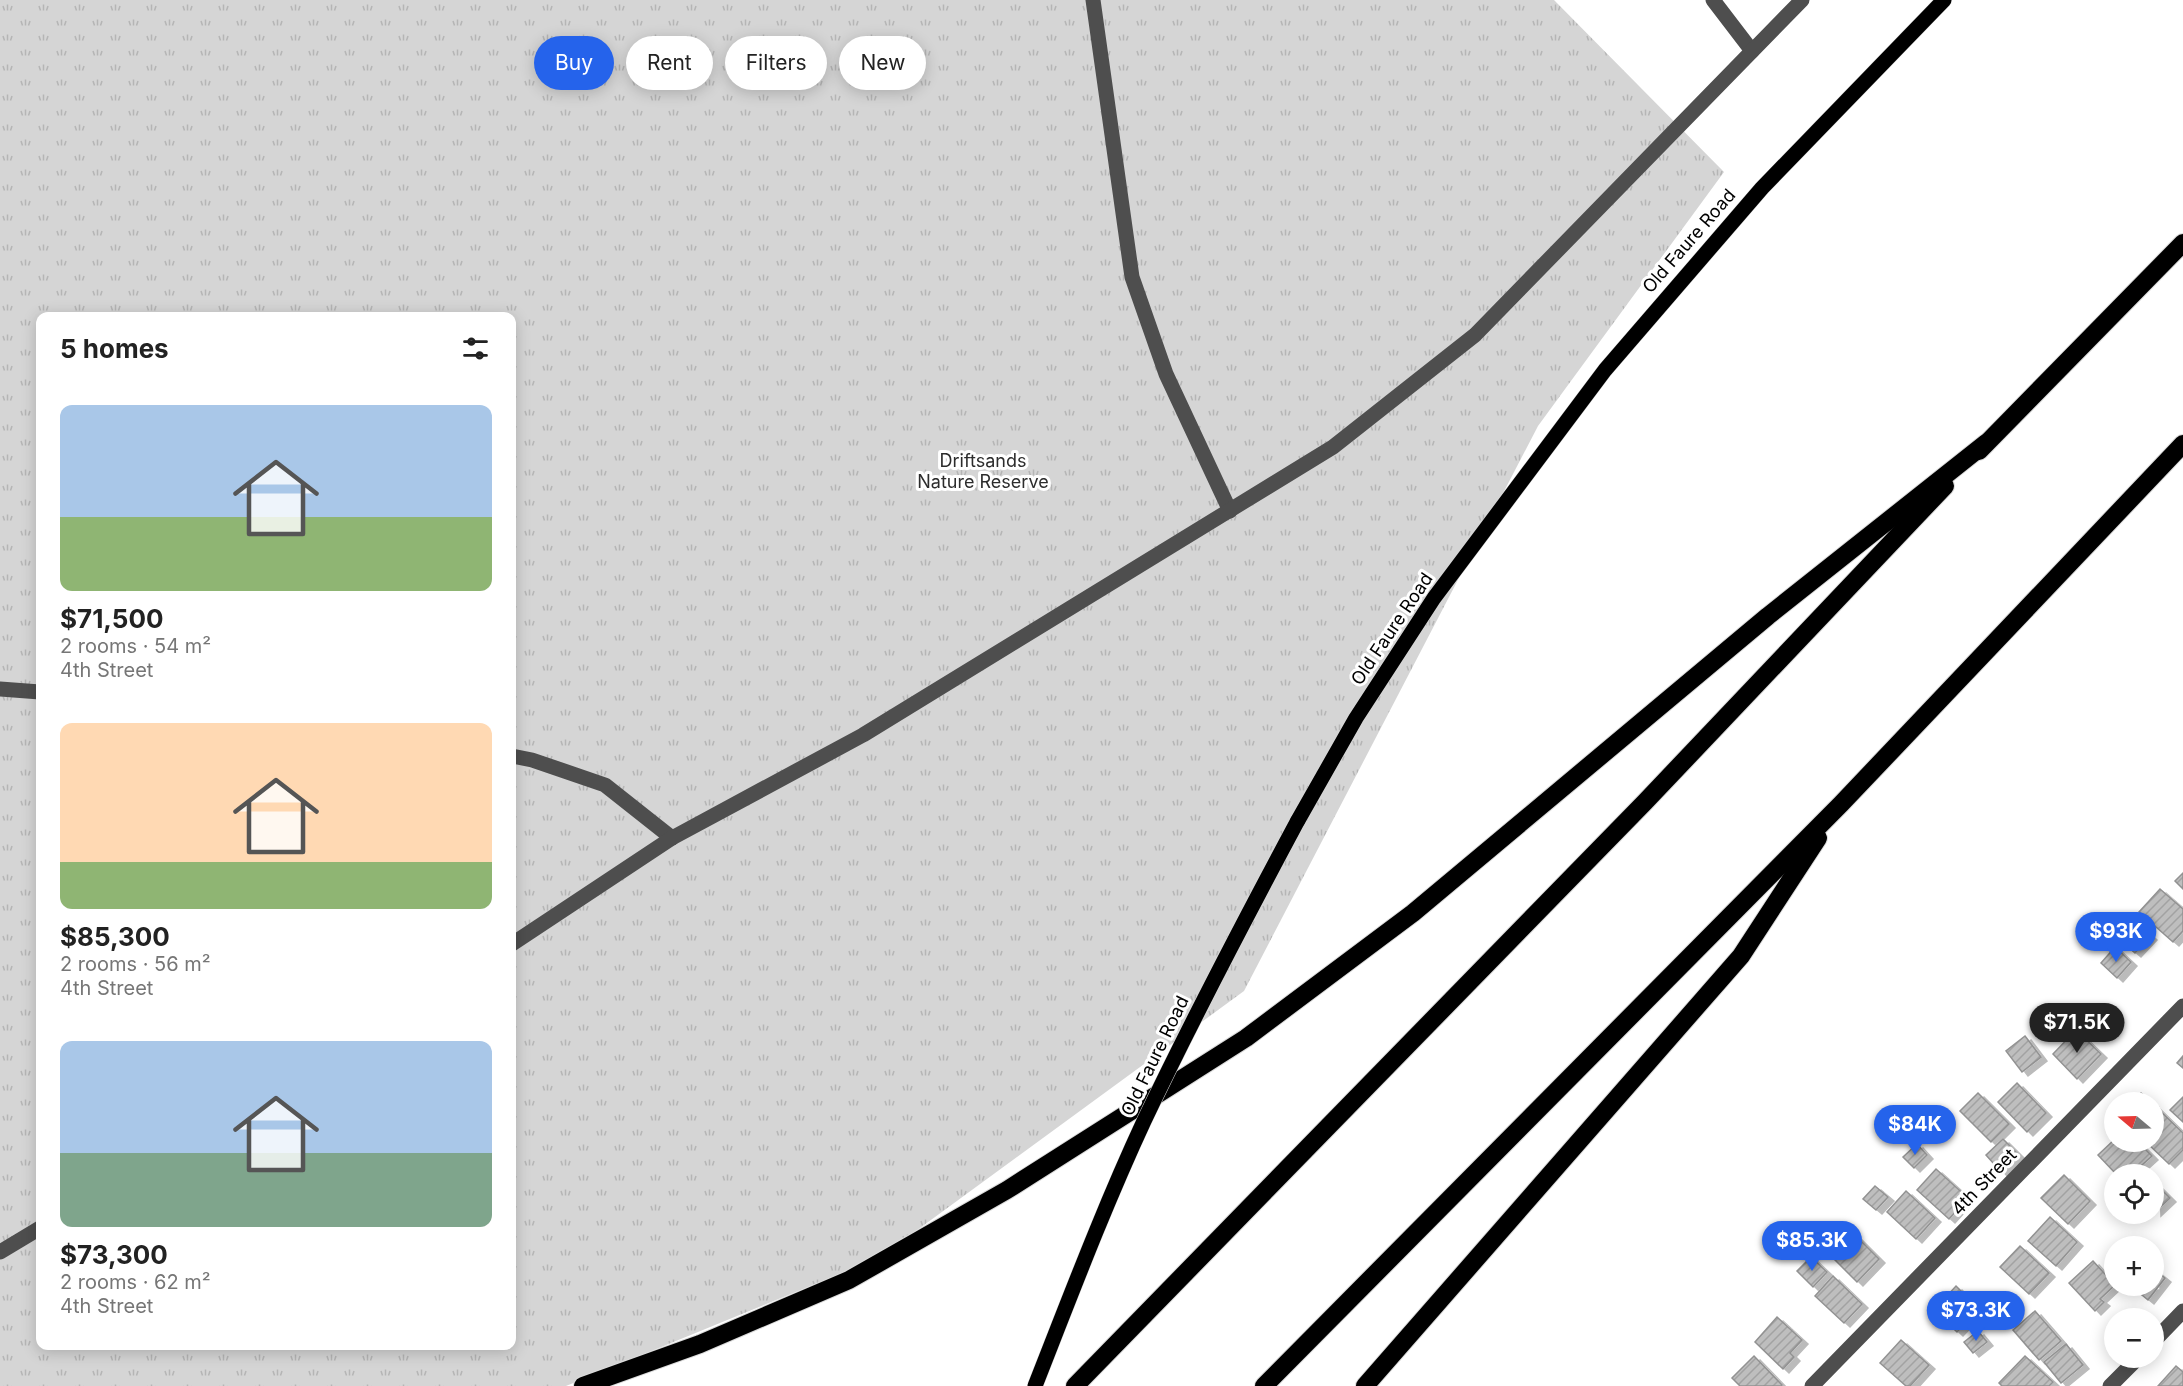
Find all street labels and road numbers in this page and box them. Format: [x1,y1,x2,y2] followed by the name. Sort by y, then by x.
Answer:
[1638,184,1739,297] street label: Old Faure Road
[1346,569,1437,689] street label: Old Faure Road
[1116,992,1193,1119] street label: Old Faure Road
[1947,1144,2020,1219] street label: 4th Street

